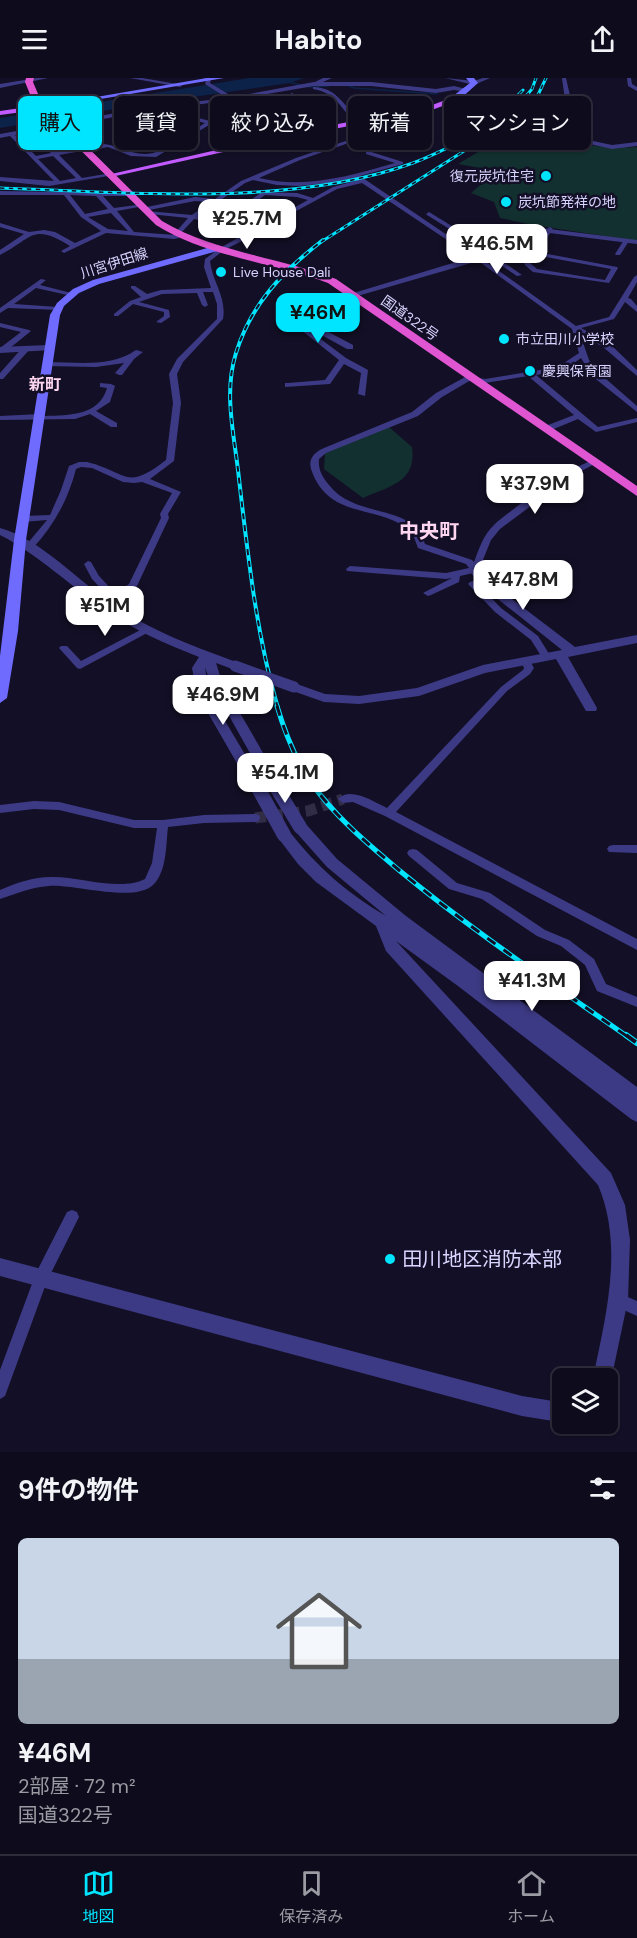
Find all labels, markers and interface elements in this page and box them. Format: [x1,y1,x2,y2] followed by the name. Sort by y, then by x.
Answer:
[275,22,363,57] text: Habito
[18,23,51,56] icon: menu
[586,23,619,56] icon: share
[18,96,102,150] chip: 購入
[114,96,198,150] chip: 賃貸
[210,96,336,150] chip: 絞り込み
[348,96,432,150] chip: 新着
[444,96,591,150] chip: マンション
[450,167,534,185] place label: 復元炭坑住宅
[539,169,553,183] marker: 復元炭坑住宅
[518,193,616,211] place label: 炭坑節発祥の地
[499,195,513,209] marker: 炭坑節発祥の地
[198,199,296,250] pin: ¥25.7M
[212,205,282,231] text: ¥25.7M
[448,224,546,275] pin: ¥46.5M
[460,230,534,256] text: ¥46.5M
[78,244,150,282] street label: 川宮伊田線
[233,263,331,281] place label: Live House Dali
[214,265,228,279] marker: Live House Dali
[378,292,442,344] street label: 国道322号
[282,293,354,344] pin: ¥46M
[290,299,346,325] text: ¥46M
[516,330,614,348] place label: 市立田川小学校
[497,332,511,346] marker: 市立田川小学校
[542,362,612,380] place label: 慶興保育園
[523,364,537,378] marker: 慶興保育園
[29,374,61,395] district label: 新町
[486,464,584,515] pin: ¥37.9M
[500,470,570,496] text: ¥37.9M
[399,518,459,544] district label: 中央町
[474,560,572,611] pin: ¥47.8M
[488,566,558,592] text: ¥47.8M
[69,586,141,637] pin: ¥51M
[80,592,130,618] text: ¥51M
[174,675,272,726] pin: ¥46.9M
[187,681,259,707] text: ¥46.9M
[236,753,334,804] pin: ¥54.1M
[251,759,319,785] text: ¥54.1M
[483,961,581,1012] pin: ¥41.3M
[498,967,566,993] text: ¥41.3M
[402,1246,562,1272] place label: 田川地区消防本部
[383,1252,397,1266] marker: 田川地区消防本部
[552,1368,618,1434] map controls
[552,1368,618,1434] button: layers
[586,1472,619,1505] icon: filters
[18,1473,139,1507] text: 9件の物件
[265,1577,373,1685] icon: home
[18,1736,91,1770] text: ¥46M
[18,1773,136,1799] text: 2部屋 · 72 m²
[18,1802,113,1828] text: 国道322号
[82,1867,115,1927] tab: 地図
[279,1867,343,1927] tab: 保存済み
[507,1867,555,1927] tab: ホーム

